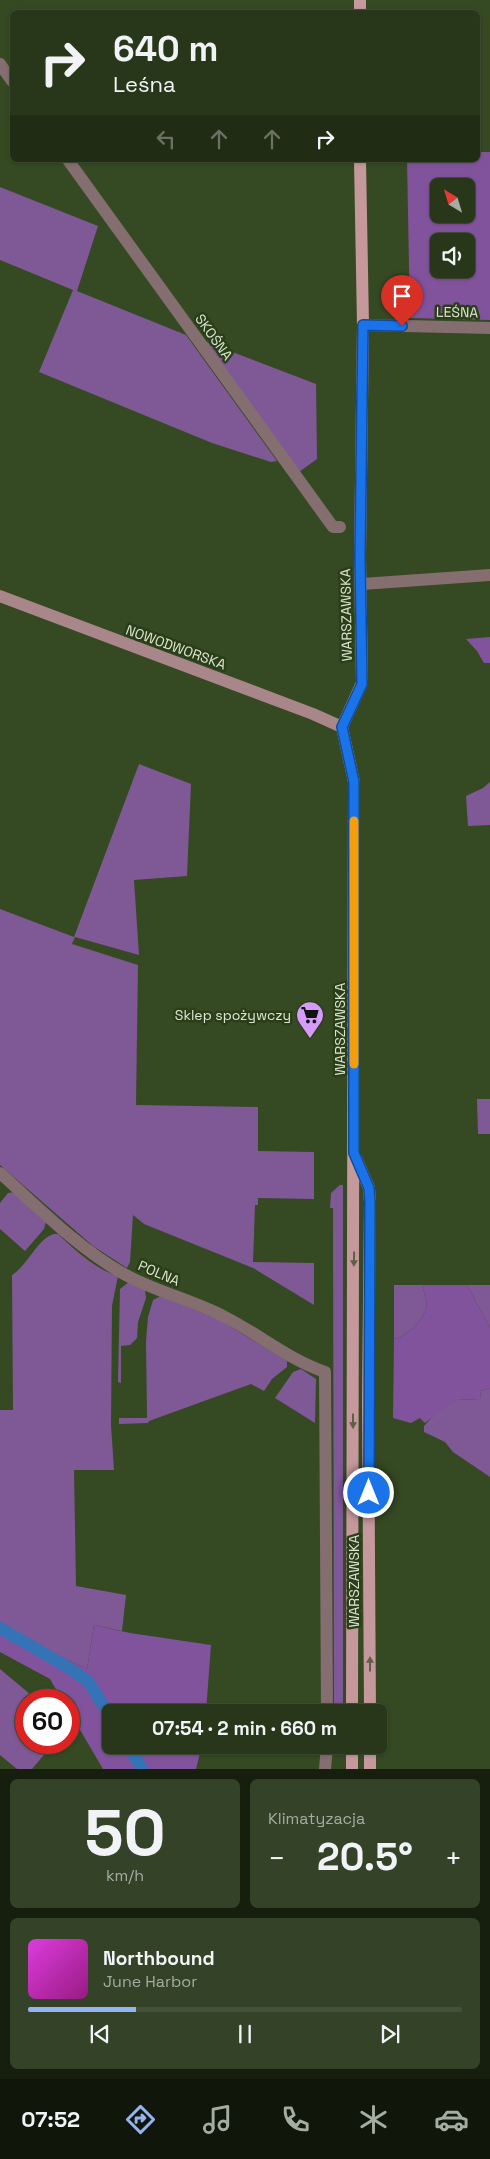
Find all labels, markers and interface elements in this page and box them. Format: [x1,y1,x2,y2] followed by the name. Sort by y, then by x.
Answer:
[113,27,218,71] text: 640 m
[30,30,95,95] icon: right
[113,70,176,98] text: Leśna
[152,125,180,153] icon: left
[205,125,233,153] icon: ahead
[258,125,286,153] icon: ahead
[311,125,339,153] icon: right
[430,178,475,222] north arrow
[430,178,475,278] map controls
[430,233,475,278] button: sound
[381,275,423,326] pin
[388,282,416,310] icon: arrive
[436,303,478,321] street label: LEŚNA
[191,310,237,364] street label: SKOŚNA
[336,568,356,662] street label: WARSZAWSKA
[123,621,229,674] street label: NOWODWORSKA
[331,982,349,1075] street label: WARSZAWSKA
[295,1000,325,1039] supermarket icon: Sklep spożywczy
[175,1006,291,1024] place label: Sklep spożywczy
[350,1251,358,1267] one-way arrow
[135,1256,183,1290] street label: POLNA
[349,1413,357,1429] one-way arrow
[342,1466,394,1518] position arrow
[345,1534,363,1627] street label: WARSZAWSKA
[366,1656,374,1672] one-way arrow
[15,1689,80,1754] speed limit sign: 60
[152,1716,337,1741] text: 07:54 · 2 min · 660 m
[84,1791,166,1874] text: 50
[268,1808,365,1829] text: Klimatyzacja
[317,1833,413,1881] text: 20.5°
[268,1840,285,1876] text: −
[445,1840,462,1876] text: +
[106,1865,144,1886] text: km/h
[103,1946,215,1971] text: Northbound
[103,1971,197,1992] text: June Harbor
[86,2020,114,2048] icon: previous
[231,2020,259,2048] icon: pause
[376,2020,404,2048] icon: next
[123,2102,158,2137] icon: directions
[200,2102,235,2137] icon: music
[278,2102,313,2137] icon: phone
[356,2102,391,2137] icon: climate
[434,2102,469,2137] icon: car
[21,2105,80,2133] text: 07:52

